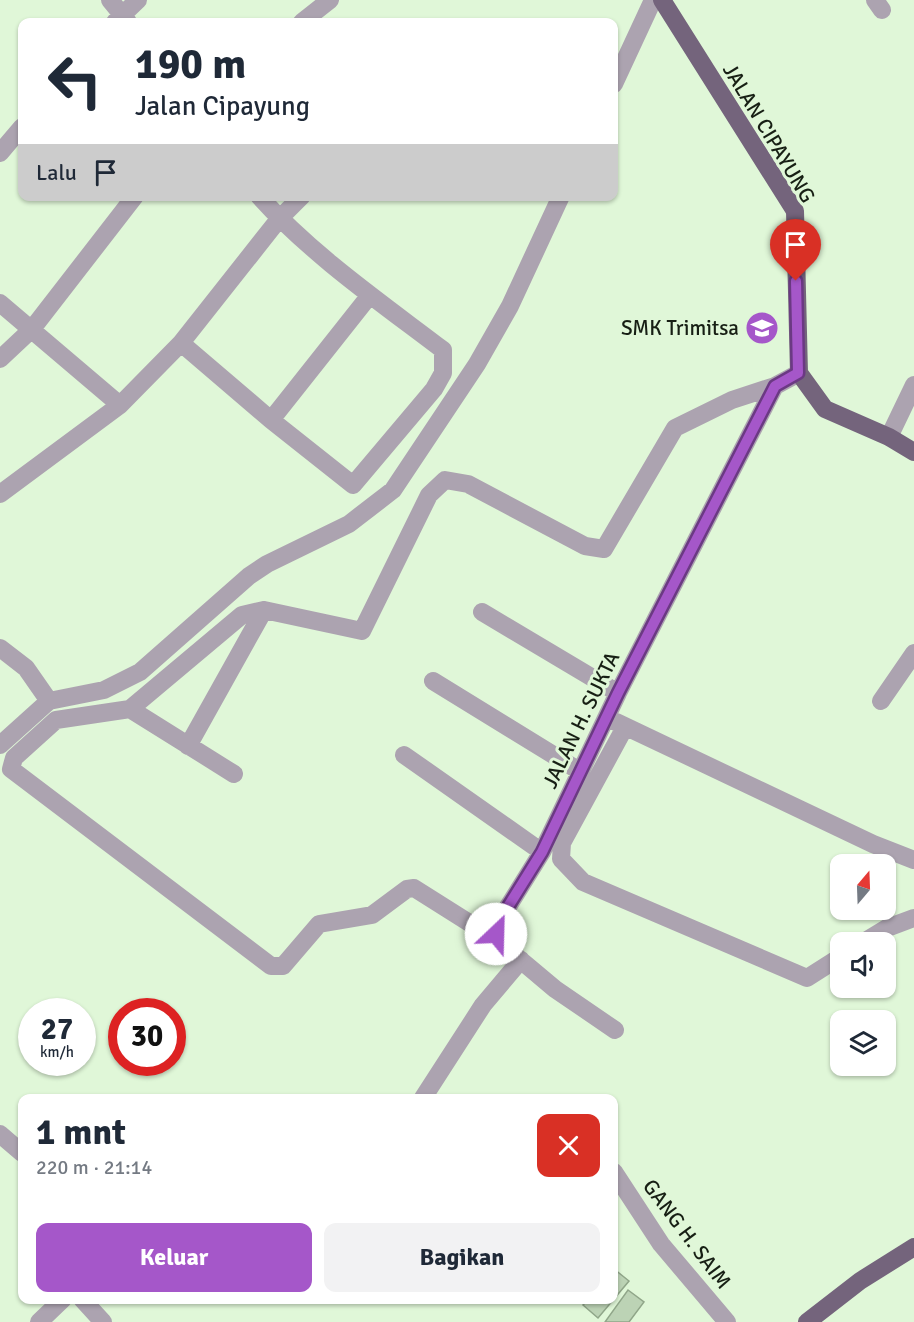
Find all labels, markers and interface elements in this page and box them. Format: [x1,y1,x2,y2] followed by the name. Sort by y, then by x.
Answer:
[135,39,246,90] text: 190 m
[36,42,114,120] icon: left
[717,59,821,207] street label: JALAN CIPAYUNG
[135,90,310,123] text: Jalan Cipayung
[89,156,122,189] icon: arrive
[36,159,77,186] text: Lalu
[770,219,821,281] pin
[779,228,812,261] icon: arrive
[744,310,780,346] school or university icon: SMK Trimitsa
[621,315,739,341] place label: SMK Trimitsa
[537,647,625,793] street label: JALAN H. SUKTA
[830,854,896,920] north arrow
[830,854,896,1076] map controls
[464,902,528,966] position arrow
[830,932,896,998] button: sound
[108,998,186,1076] speed limit sign: 30
[830,1010,896,1076] button: layers
[41,1011,73,1048] text: 27
[40,1043,74,1061] text: km/h
[36,1110,126,1155] text: 1 mnt
[537,1114,600,1177] button: close
[36,1155,152,1180] text: 220 m · 21:14
[637,1174,737,1294] street label: GANG H. SAIM
[36,1223,312,1292] button: Keluar
[324,1223,600,1292] button: Bagikan

